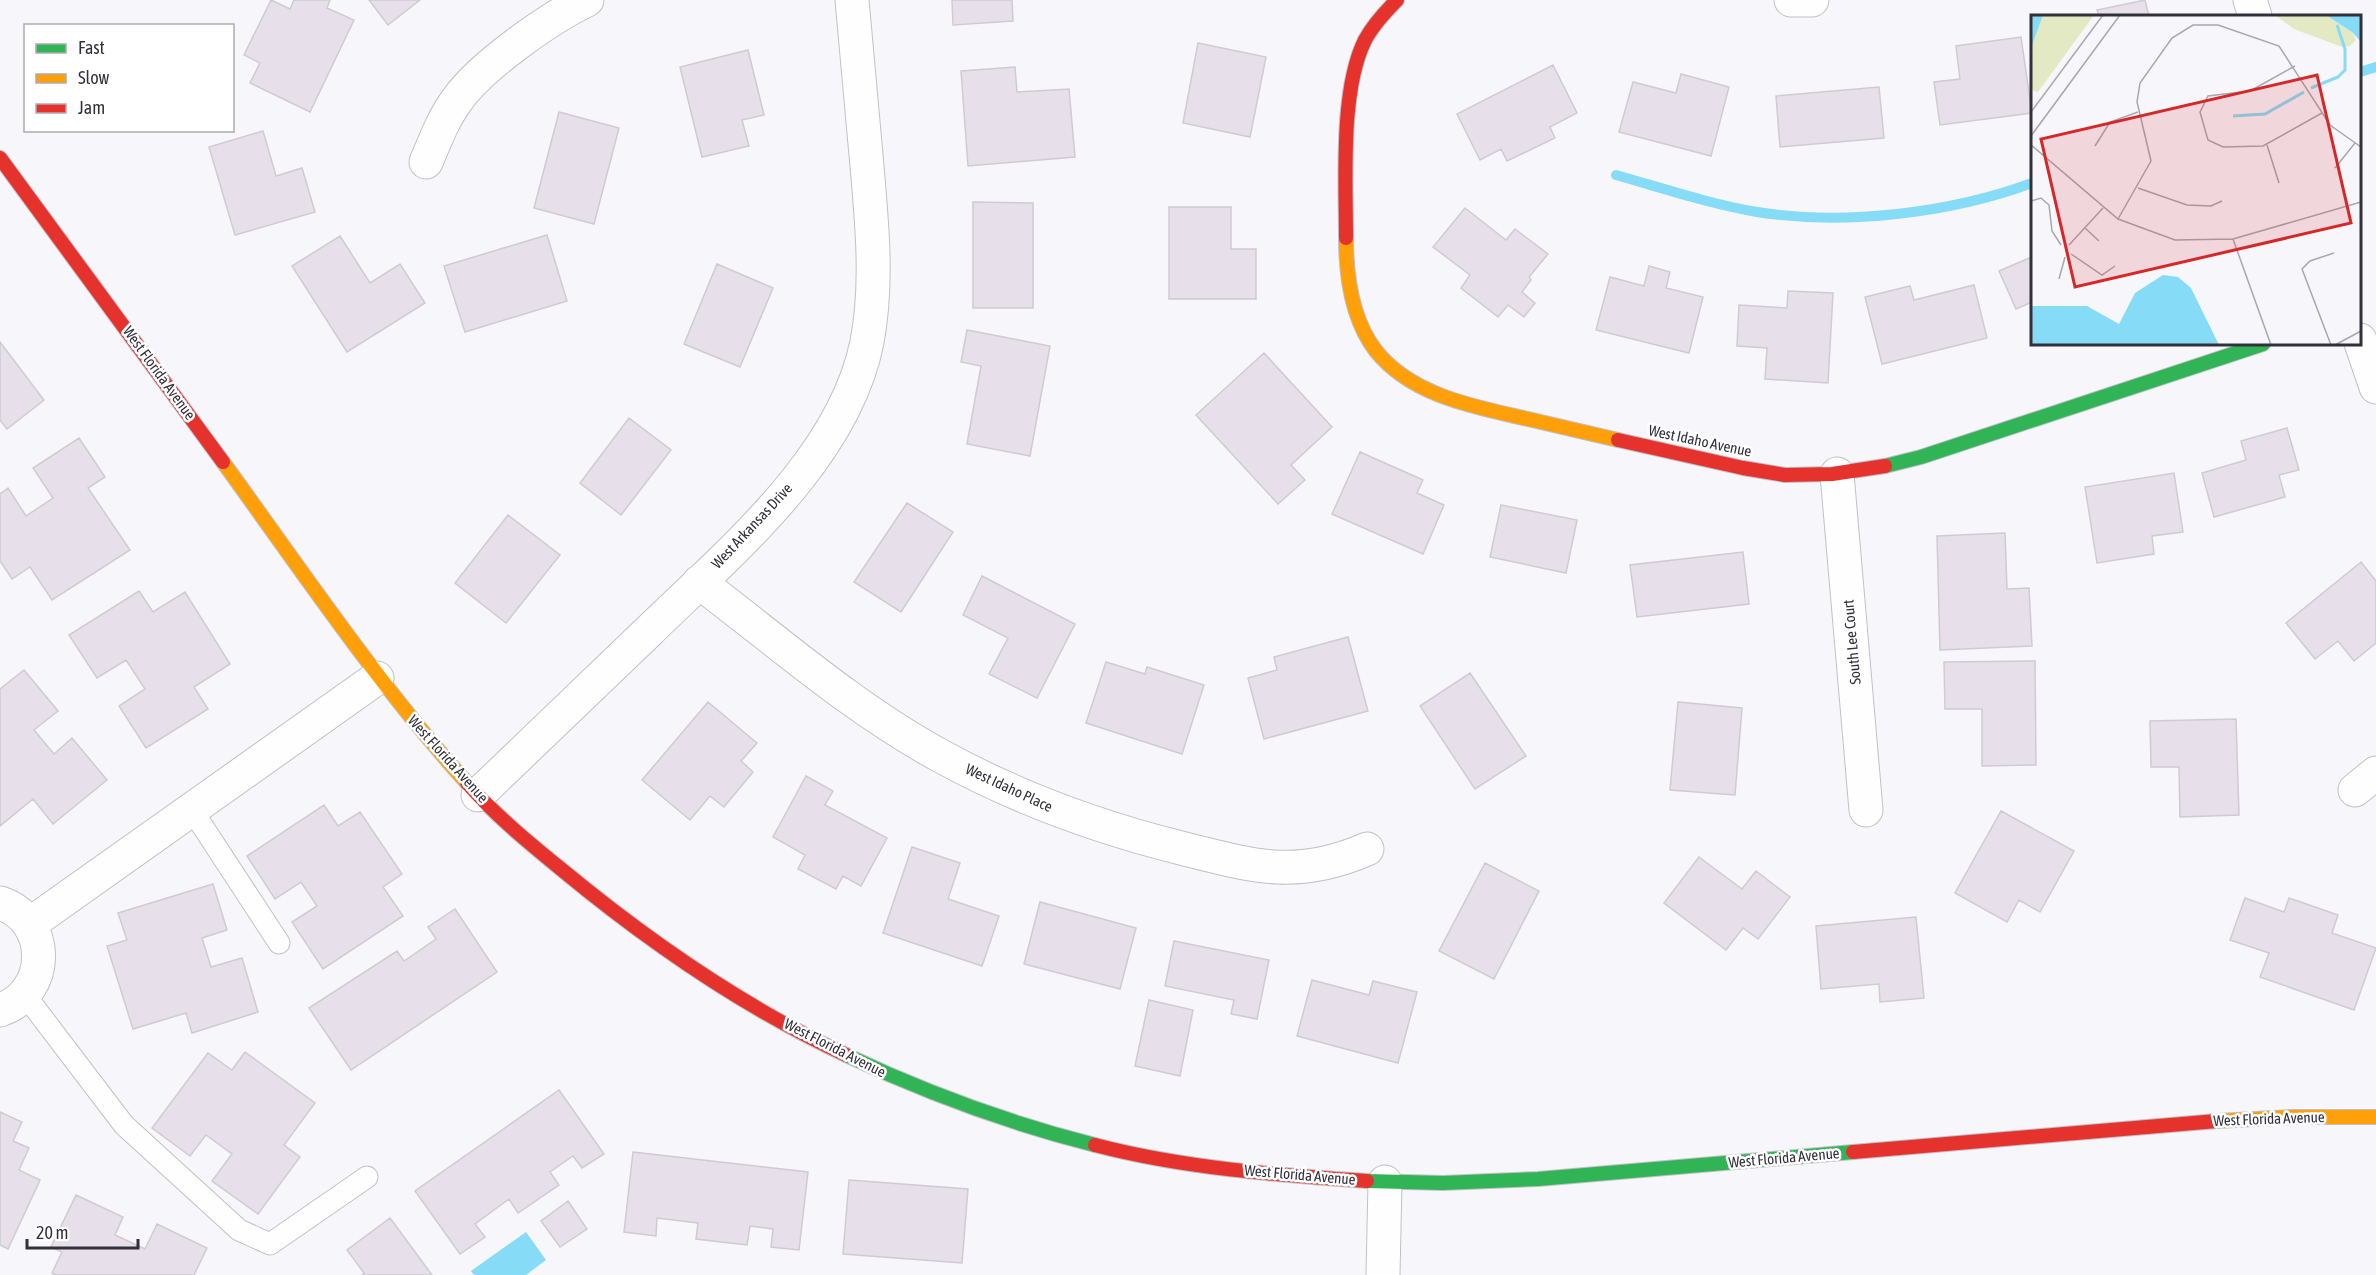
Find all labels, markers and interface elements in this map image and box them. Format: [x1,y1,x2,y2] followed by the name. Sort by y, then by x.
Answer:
[2031,15,2361,345] inset map
[24,24,234,132] legend
[78,37,105,58] text: Fast
[78,67,109,88] text: Slow
[78,97,105,118] text: Jam
[120,323,199,423] street label: West Florida Avenue
[1647,421,1753,460] street label: West Idaho Avenue
[708,479,796,572] street label: West Arkansas Drive
[1839,599,1864,685] street label: South Lee Court
[405,712,492,806] street label: West Florida Avenue
[963,760,1056,815] street label: West Idaho Place
[782,1015,889,1080] street label: West Florida Avenue
[2213,1108,2325,1129] street label: West Florida Avenue
[1728,1144,1840,1171] street label: West Florida Avenue
[1244,1161,1356,1188] street label: West Florida Avenue
[27,1212,138,1250] scale bar
[36,1222,68,1243] text: 20 m

